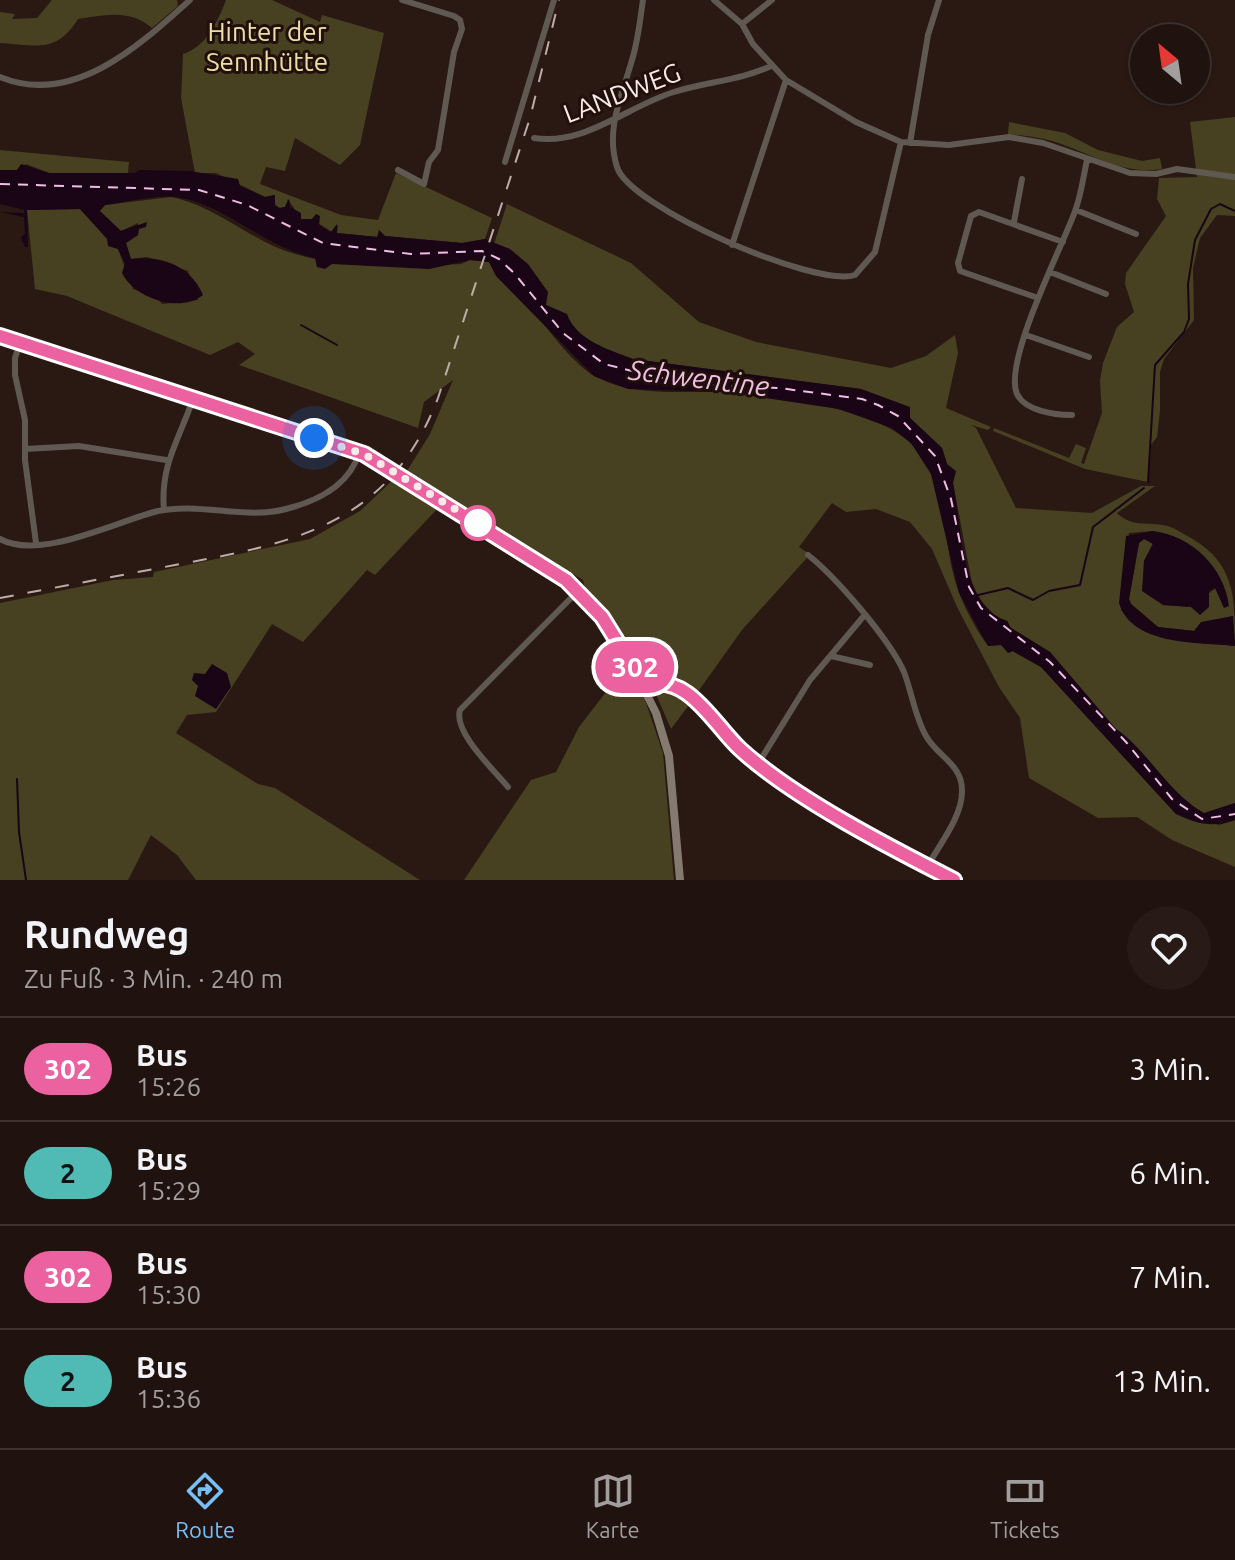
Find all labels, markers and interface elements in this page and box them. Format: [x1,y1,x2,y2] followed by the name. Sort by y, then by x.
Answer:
[206,17,328,76] park label: Hinter der Sennhütte
[1130,24,1210,104] north arrow
[1130,24,1210,104] map controls
[559,57,684,128] street label: LANDWEG
[626,353,771,402] water label: Schwentine
[294,418,334,458] your location
[461,506,495,540] unlabelled marker
[589,641,681,693] line badge: 302
[611,651,659,682] text: 302
[1127,906,1211,990] button: heart
[24,913,190,955] text: Rundweg
[24,964,283,993] text: Zu Fuß · 3 Min. · 240 m
[136,1038,188,1072] text: Bus
[1129,1052,1211,1086] text: 3 Min.
[44,1053,92,1084] text: 302
[136,1072,201,1101] text: 15:26
[136,1142,188,1176] text: Bus
[1129,1156,1211,1190] text: 6 Min.
[60,1157,76,1188] text: 2
[136,1176,201,1205] text: 15:29
[136,1246,188,1280] text: Bus
[1129,1260,1211,1294] text: 7 Min.
[44,1261,92,1292] text: 302
[136,1280,201,1309] text: 15:30
[136,1350,188,1384] text: Bus
[1112,1364,1211,1398] text: 13 Min.
[60,1365,76,1396] text: 2
[136,1384,201,1413] text: 15:36
[175,1469,235,1542] tab: Route
[586,1469,640,1542] tab: Karte
[990,1469,1060,1542] tab: Tickets

